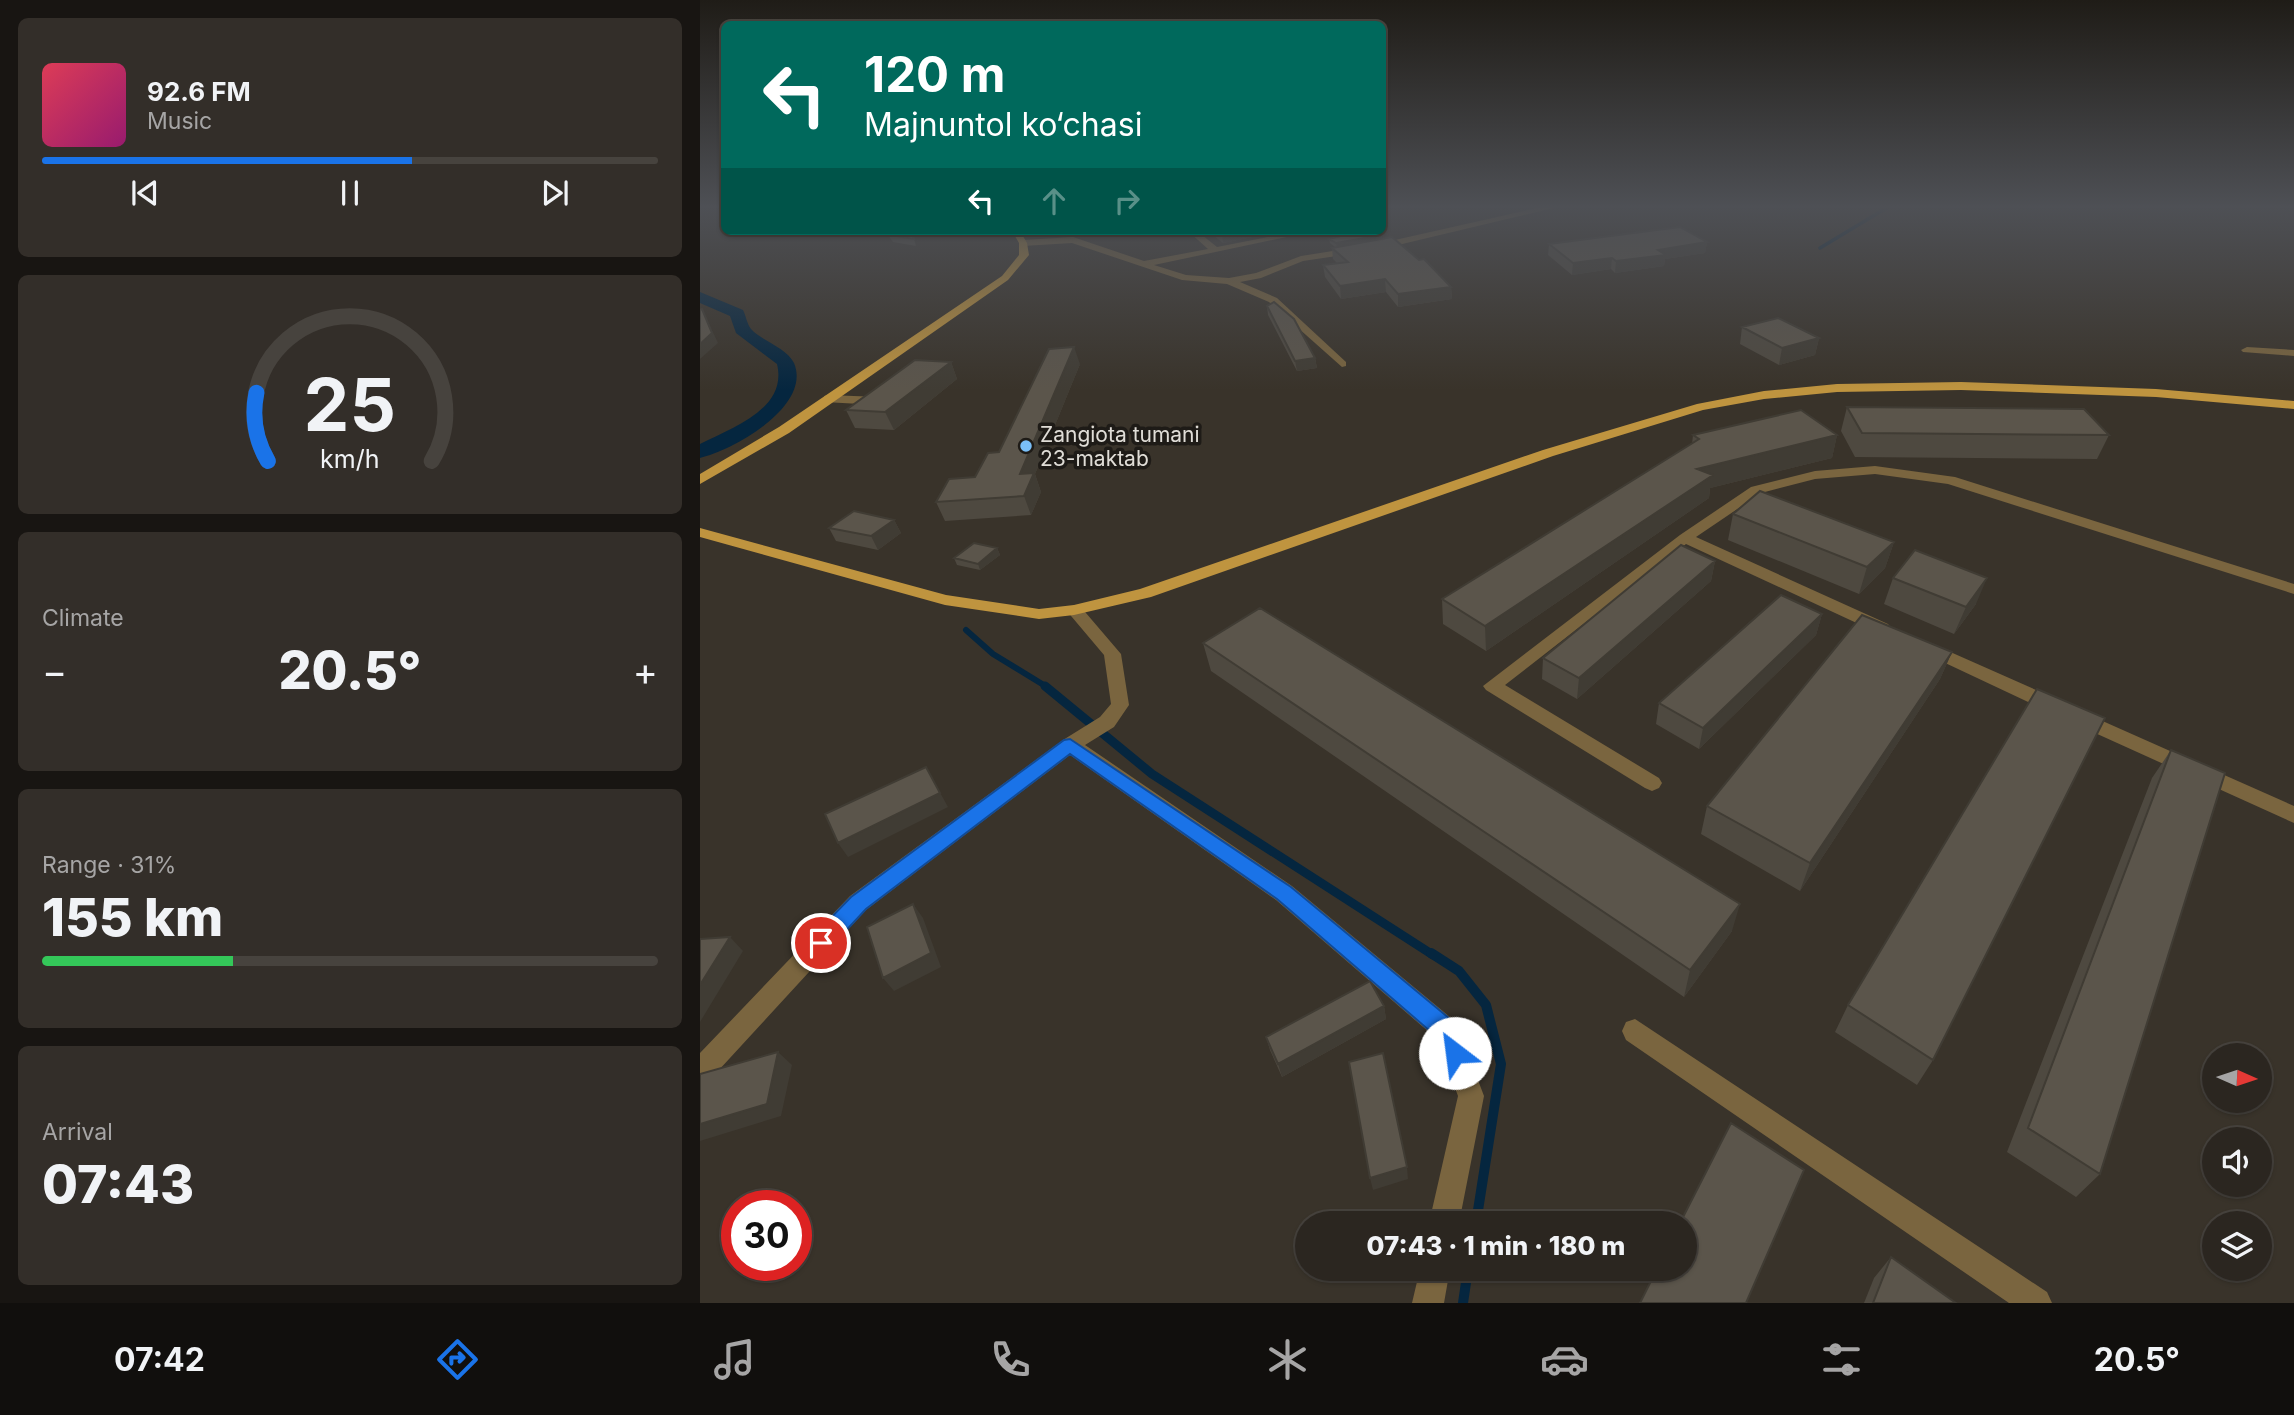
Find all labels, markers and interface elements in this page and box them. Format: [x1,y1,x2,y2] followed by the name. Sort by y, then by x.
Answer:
[864,45,1005,104] text: 120 m
[749,49,840,140] icon: left
[147,76,251,107] text: 92.6 FM
[864,105,1142,144] text: Majnuntol ko‘chasi
[147,107,212,135] text: Music
[126,174,164,212] icon: previous
[331,174,369,212] icon: pause
[536,174,574,212] icon: next
[962,182,1000,220] icon: left
[1035,182,1073,220] icon: ahead
[1108,182,1146,220] icon: right
[304,360,396,449] text: 25
[1040,422,1200,471] place label: Zangiota tumani 23-maktab
[1018,438,1034,454] marker: Zangiota tumani 23-maktab
[320,443,380,473] text: km/h
[42,604,124,632] text: Climate
[278,639,422,702] text: 20.5°
[42,648,67,694] text: −
[633,648,658,694] text: +
[42,851,176,879] text: Range · 31%
[42,886,223,949] text: 155 km
[791,913,851,973] pin
[802,924,840,962] icon: arrive
[1418,1016,1492,1090] position arrow
[2202,1043,2272,1113] north arrow
[2202,1043,2272,1281] map controls
[42,1118,113,1146] text: Arrival
[2202,1127,2272,1197] button: sound
[42,1153,194,1216] text: 07:43
[721,1190,812,1281] speed limit sign: 30
[2202,1211,2272,1281] button: layers
[1367,1230,1625,1261] text: 07:43 · 1 min · 180 m
[433,1335,482,1384] icon: directions
[710,1335,759,1384] icon: music
[986,1335,1035,1384] icon: phone
[1263,1335,1312,1384] icon: climate
[1540,1335,1589,1384] icon: car
[1817,1335,1866,1384] icon: filters
[114,1340,205,1379] text: 07:42
[2094,1340,2180,1379] text: 20.5°

